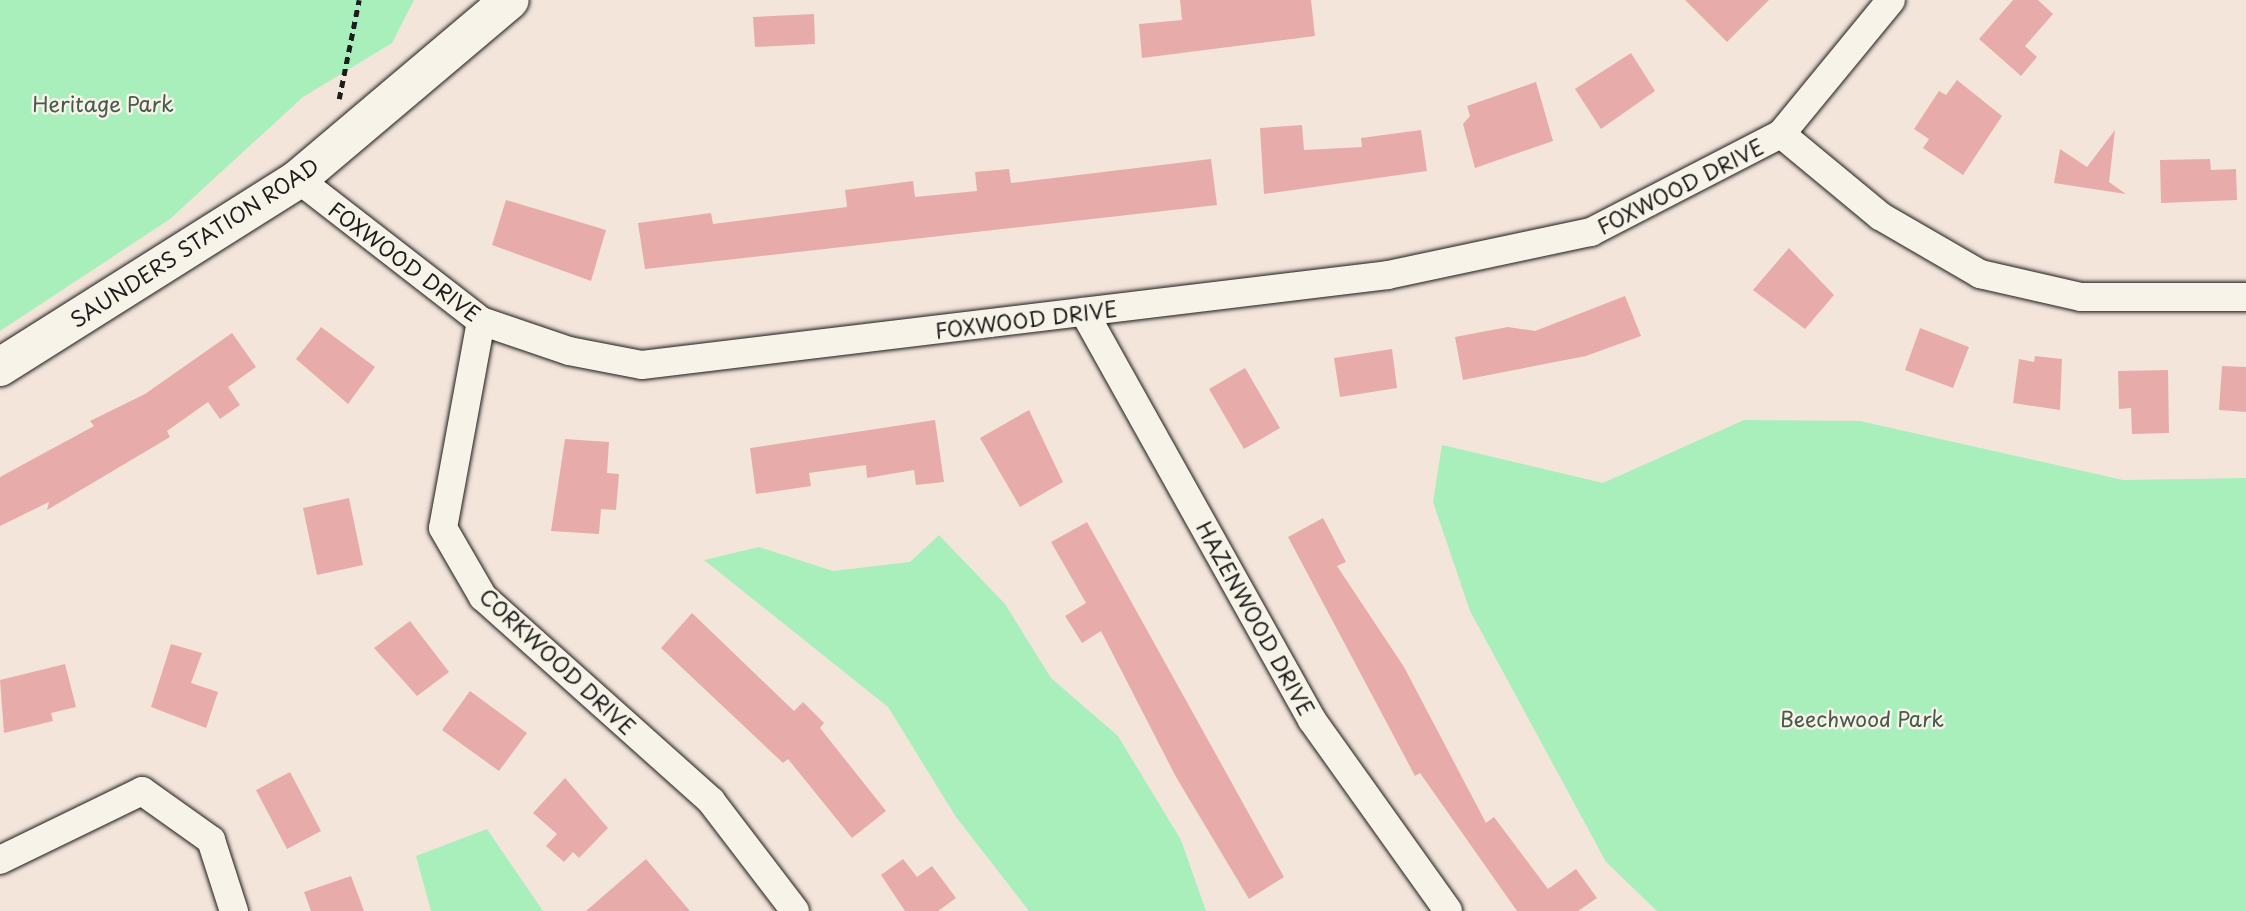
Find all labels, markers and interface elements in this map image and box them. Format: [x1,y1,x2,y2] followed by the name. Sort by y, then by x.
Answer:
[32,90,174,116] park label: Heritage Park
[1592,133,1768,239] street label: FOXWOOD DRIVE
[64,151,324,333] street label: SAUNDERS STATION ROAD
[324,196,486,326] street label: FOXWOOD DRIVE
[933,295,1119,343] street label: FOXWOOD DRIVE
[1192,516,1320,720] street label: HAZENWOOD DRIVE
[475,582,641,740] street label: CORKWOOD DRIVE
[1779,705,1945,731] park label: Beechwood Park

